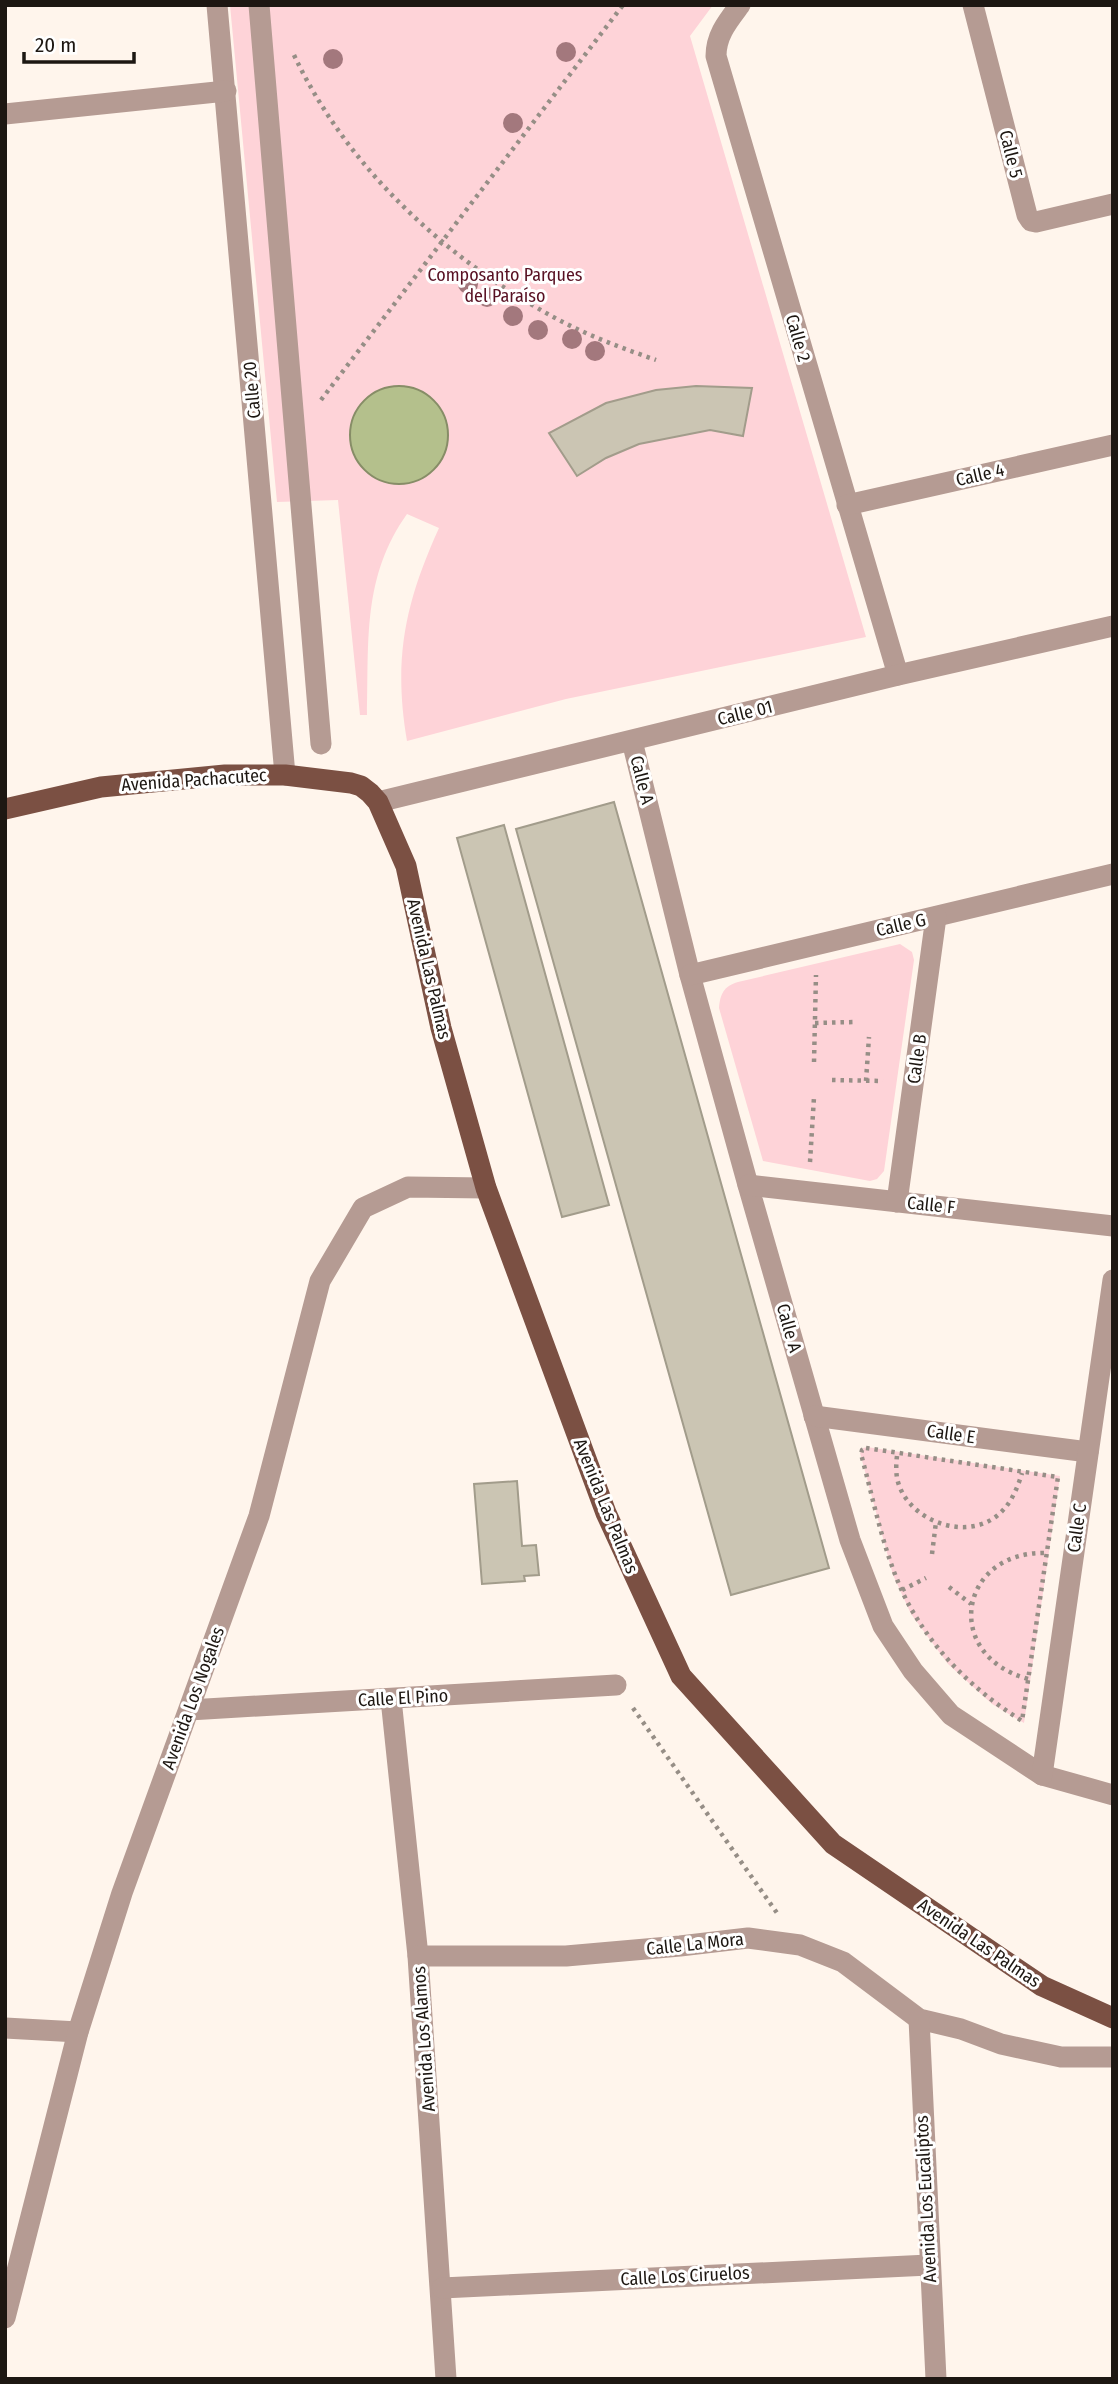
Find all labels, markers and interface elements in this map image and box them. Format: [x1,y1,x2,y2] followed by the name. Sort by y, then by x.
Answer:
[24,21,135,65] scale bar
[35,32,76,58] text: 20 m
[994,128,1028,180] street label: Calle 5
[427,264,583,307] park label: Composanto Parques del Paraíso
[781,312,815,364] street label: Calle 2
[239,360,265,420] street label: Calle 20
[954,459,1007,491] street label: Calle 4
[715,696,775,730] street label: Calle 01
[625,753,659,807] street label: Calle A
[121,764,268,796] street label: Avenida Pachacutec
[402,897,456,1042] street label: Avenida Las Palmas
[874,909,928,941] street label: Calle G
[903,1033,931,1085] street label: Calle B
[906,1192,956,1218] street label: Calle F
[772,1301,807,1355] street label: Calle A
[925,1420,977,1448] street label: Calle E
[569,1435,643,1577] street label: Avenida Las Palmas
[1063,1502,1091,1554] street label: Calle C
[157,1623,229,1772] street label: Avenida Los Nogales
[357,1685,449,1711] street label: Calle El Pino
[913,1894,1045,1992] street label: Avenida Las Palmas
[645,1928,745,1960] street label: Calle La Mora
[408,1965,440,2113] street label: Avenida Los Alamos
[911,2115,941,2283] street label: Avenida Los Eucaliptos
[620,2262,750,2290] street label: Calle Los Ciruelos

